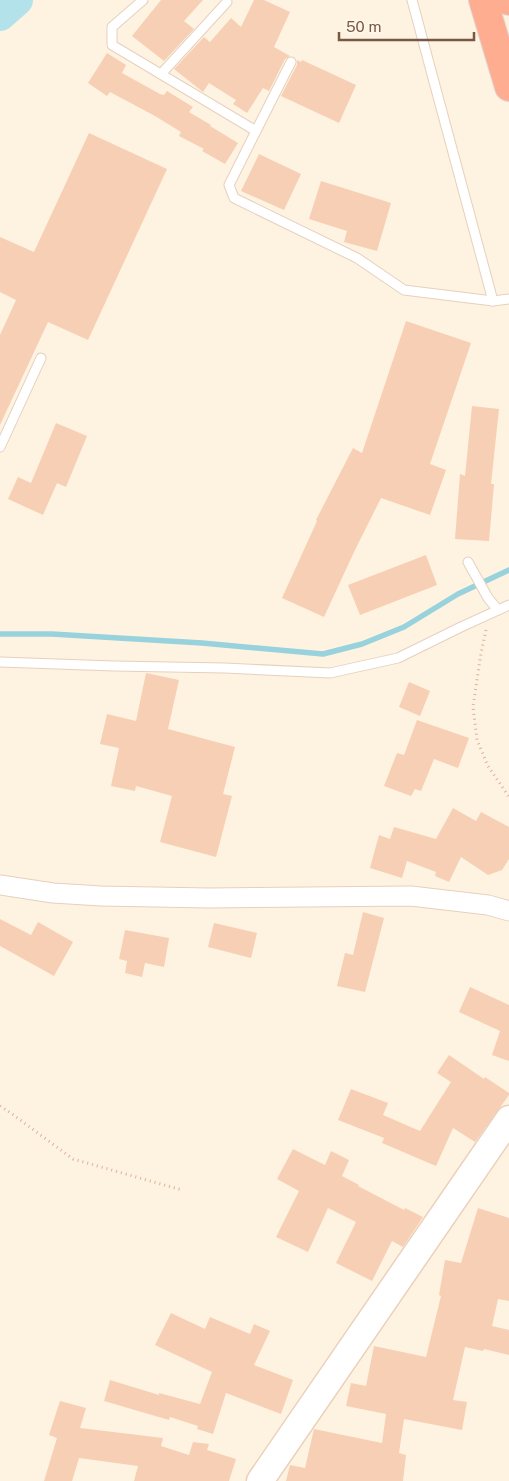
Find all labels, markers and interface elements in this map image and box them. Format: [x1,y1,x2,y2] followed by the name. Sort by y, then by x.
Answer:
[339,10,474,42] scale bar
[346,18,381,35] text: 50 m

